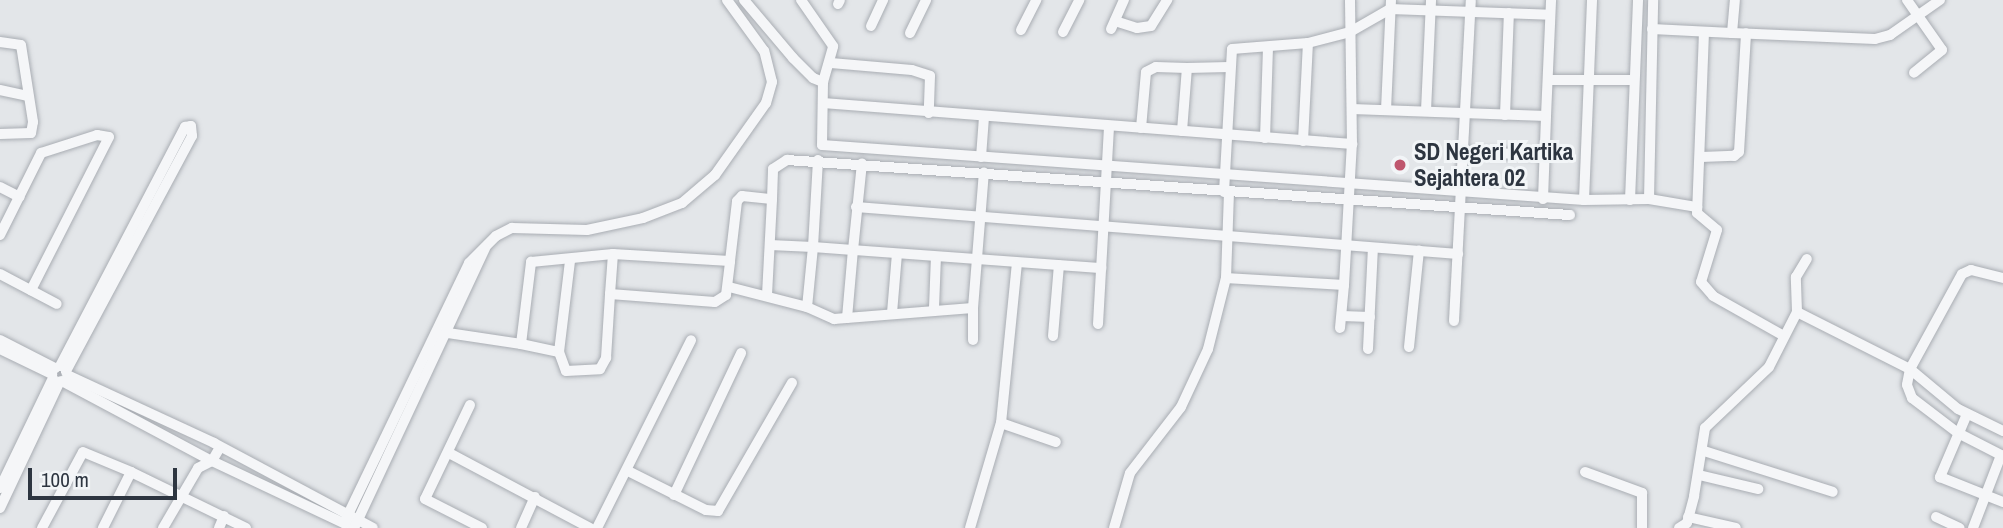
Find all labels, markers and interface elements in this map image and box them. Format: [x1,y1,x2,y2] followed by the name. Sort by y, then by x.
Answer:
[1414,138,1573,192] place label: SD Negeri Kartika Sejahtera 02
[1392,157,1408,173] marker: SD Negeri Kartika Sejahtera 02
[32,454,180,498] scale bar
[41,465,89,494] text: 100 m

